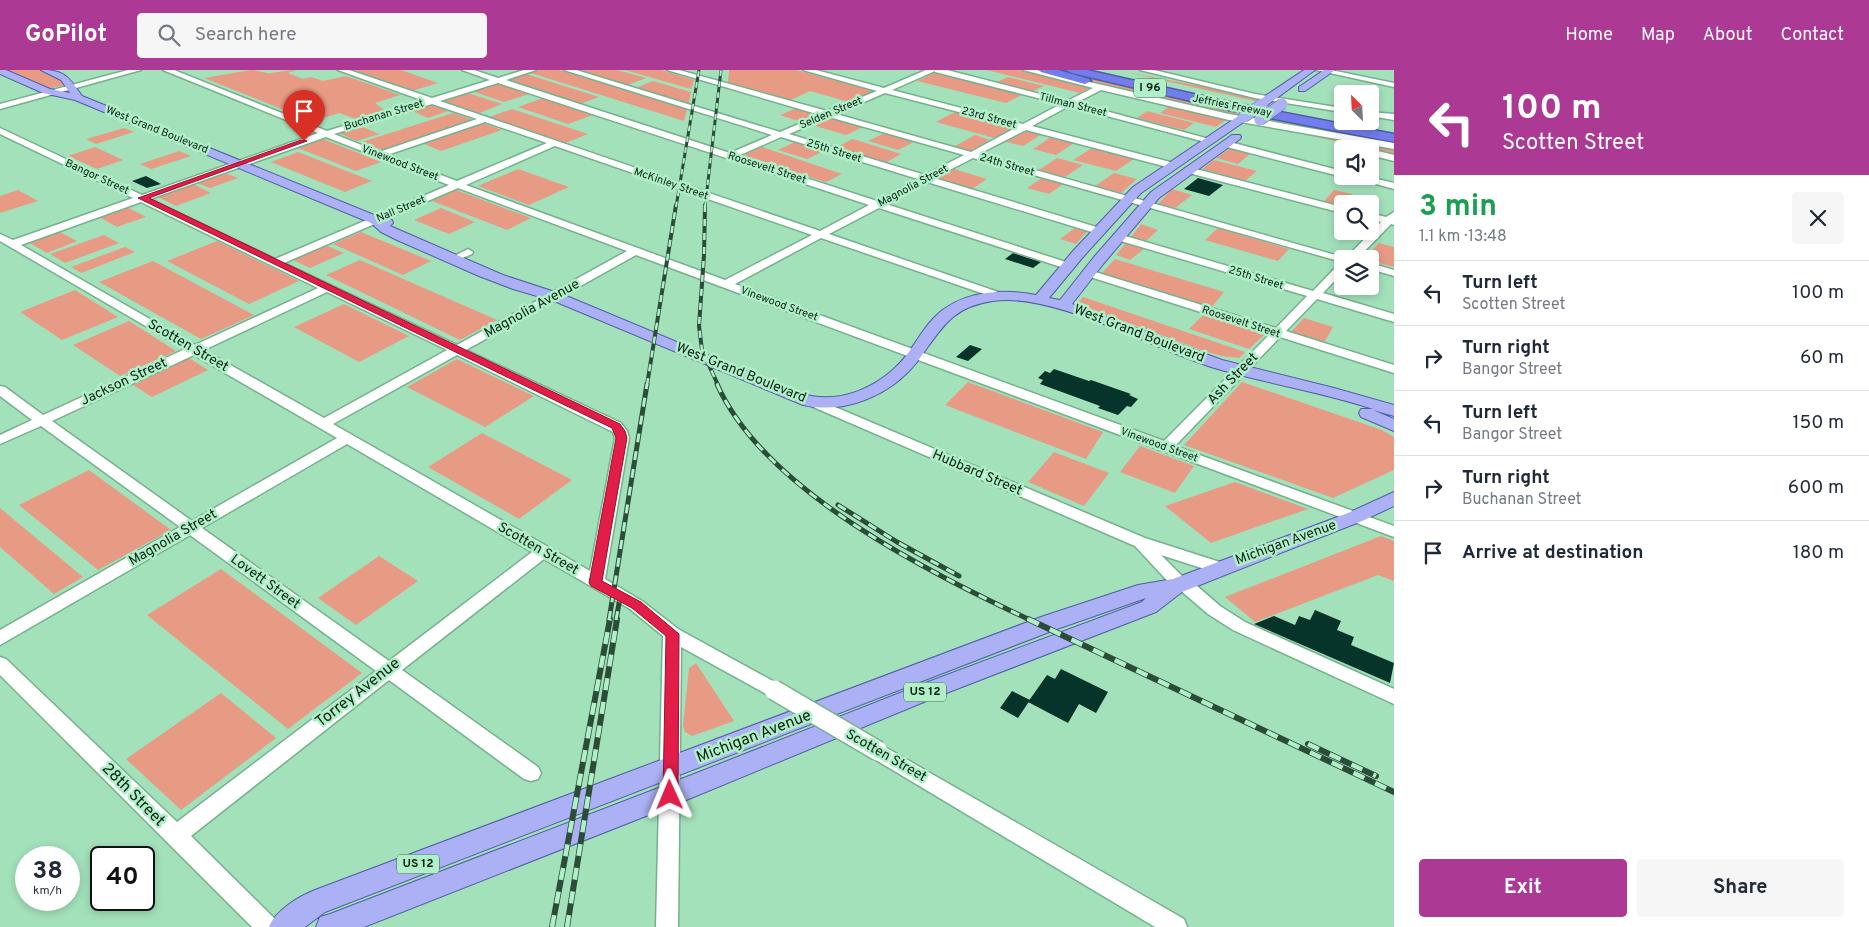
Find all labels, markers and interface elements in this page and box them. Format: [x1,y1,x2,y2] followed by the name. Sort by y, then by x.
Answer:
[137,13,487,58] search box
[25,20,107,50] text: GoPilot
[155,21,183,49] icon: search
[195,23,296,47] text: Search here
[1565,24,1613,47] text: Home
[1641,24,1675,47] text: Map
[1703,24,1752,47] text: About
[1780,24,1844,47] text: Contact
[1134,78,1166,98] road number: I 96
[1334,85,1379,130] north arrow
[1334,85,1379,295] map controls
[1502,87,1602,131] text: 100 m
[283,90,325,141] pin
[1038,90,1108,120] street label: Tillman Street
[1419,90,1484,155] icon: left
[1191,91,1273,121] street label: Jeffries Freeway
[798,94,864,132] street label: Selden Street
[343,96,425,134] street label: Buchanan Street
[290,97,318,125] icon: arrive
[104,103,210,157] street label: West Grand Boulevard
[960,104,1018,132] street label: 23rd Street
[1502,130,1644,157] text: Scotten Street
[805,136,863,166] street label: 25th Street
[1334,140,1379,185] button: sound
[359,142,441,184] street label: Vinewood Street
[726,149,808,187] street label: Roosevelt Street
[978,150,1036,180] street label: 24th Street
[63,156,131,198] street label: Bangor Street
[875,162,951,210] street label: Magnolia Street
[632,165,710,203] street label: McKinley Street
[1419,189,1497,226] text: 3 min
[374,192,428,226] street label: Nall Street
[1792,192,1844,244] button: close
[1334,195,1379,240] button: search
[1419,227,1507,247] text: 1.1 km · 13:48
[1334,250,1379,295] button: layers
[1227,263,1285,293] street label: 25th Street
[1462,271,1538,295] text: Turn left
[481,276,583,342] street label: Magnolia Avenue
[1419,279,1447,307] icon: left
[1792,281,1844,305] text: 100 m
[738,283,820,325] street label: Vinewood Street
[1462,295,1565,315] text: Scotten Street
[1071,301,1207,367] street label: West Grand Boulevard
[1200,303,1282,341] street label: Roosevelt Street
[145,316,231,376] street label: Scotten Street
[1462,336,1550,360] text: Turn right
[673,339,809,407] street label: West Grand Boulevard
[1419,344,1447,372] icon: right
[1800,346,1844,370] text: 60 m
[1204,349,1262,409] street label: Ash Street
[78,355,170,409] street label: Jackson Street
[1462,360,1562,380] text: Bangor Street
[1462,401,1538,425] text: Turn left
[1419,409,1447,437] icon: left
[1792,411,1844,435] text: 150 m
[1118,424,1200,466] street label: Vinewood Street
[1462,425,1562,445] text: Bangor Street
[930,446,1024,500] street label: Hubbard Street
[1462,466,1550,490] text: Turn right
[1419,474,1447,502] icon: right
[1788,476,1844,500] text: 600 m
[1462,490,1582,510] text: Buchanan Street
[126,506,220,570] street label: Magnolia Street
[1233,517,1339,569] street label: Michigan Avenue
[495,519,581,579] street label: Scotten Street
[1419,539,1447,567] icon: arrive
[1462,541,1643,565] text: Arrive at destination
[1793,541,1844,565] text: 180 m
[227,551,303,613] street label: Lovett Street
[312,654,404,732] street label: Torrey Avenue
[904,682,946,702] road number: US 12
[694,706,814,768] street label: Michigan Avenue
[843,726,929,786] street label: Scotten Street
[97,759,169,831] street label: 28th Street
[643,768,695,820] position arrow
[90,846,155,911] speed limit sign: 40
[397,854,439,874] road number: US 12
[32,856,63,888] text: 38
[1419,859,1627,917] button: Exit
[1637,859,1844,917] button: Share
[33,883,62,899] text: km/h

